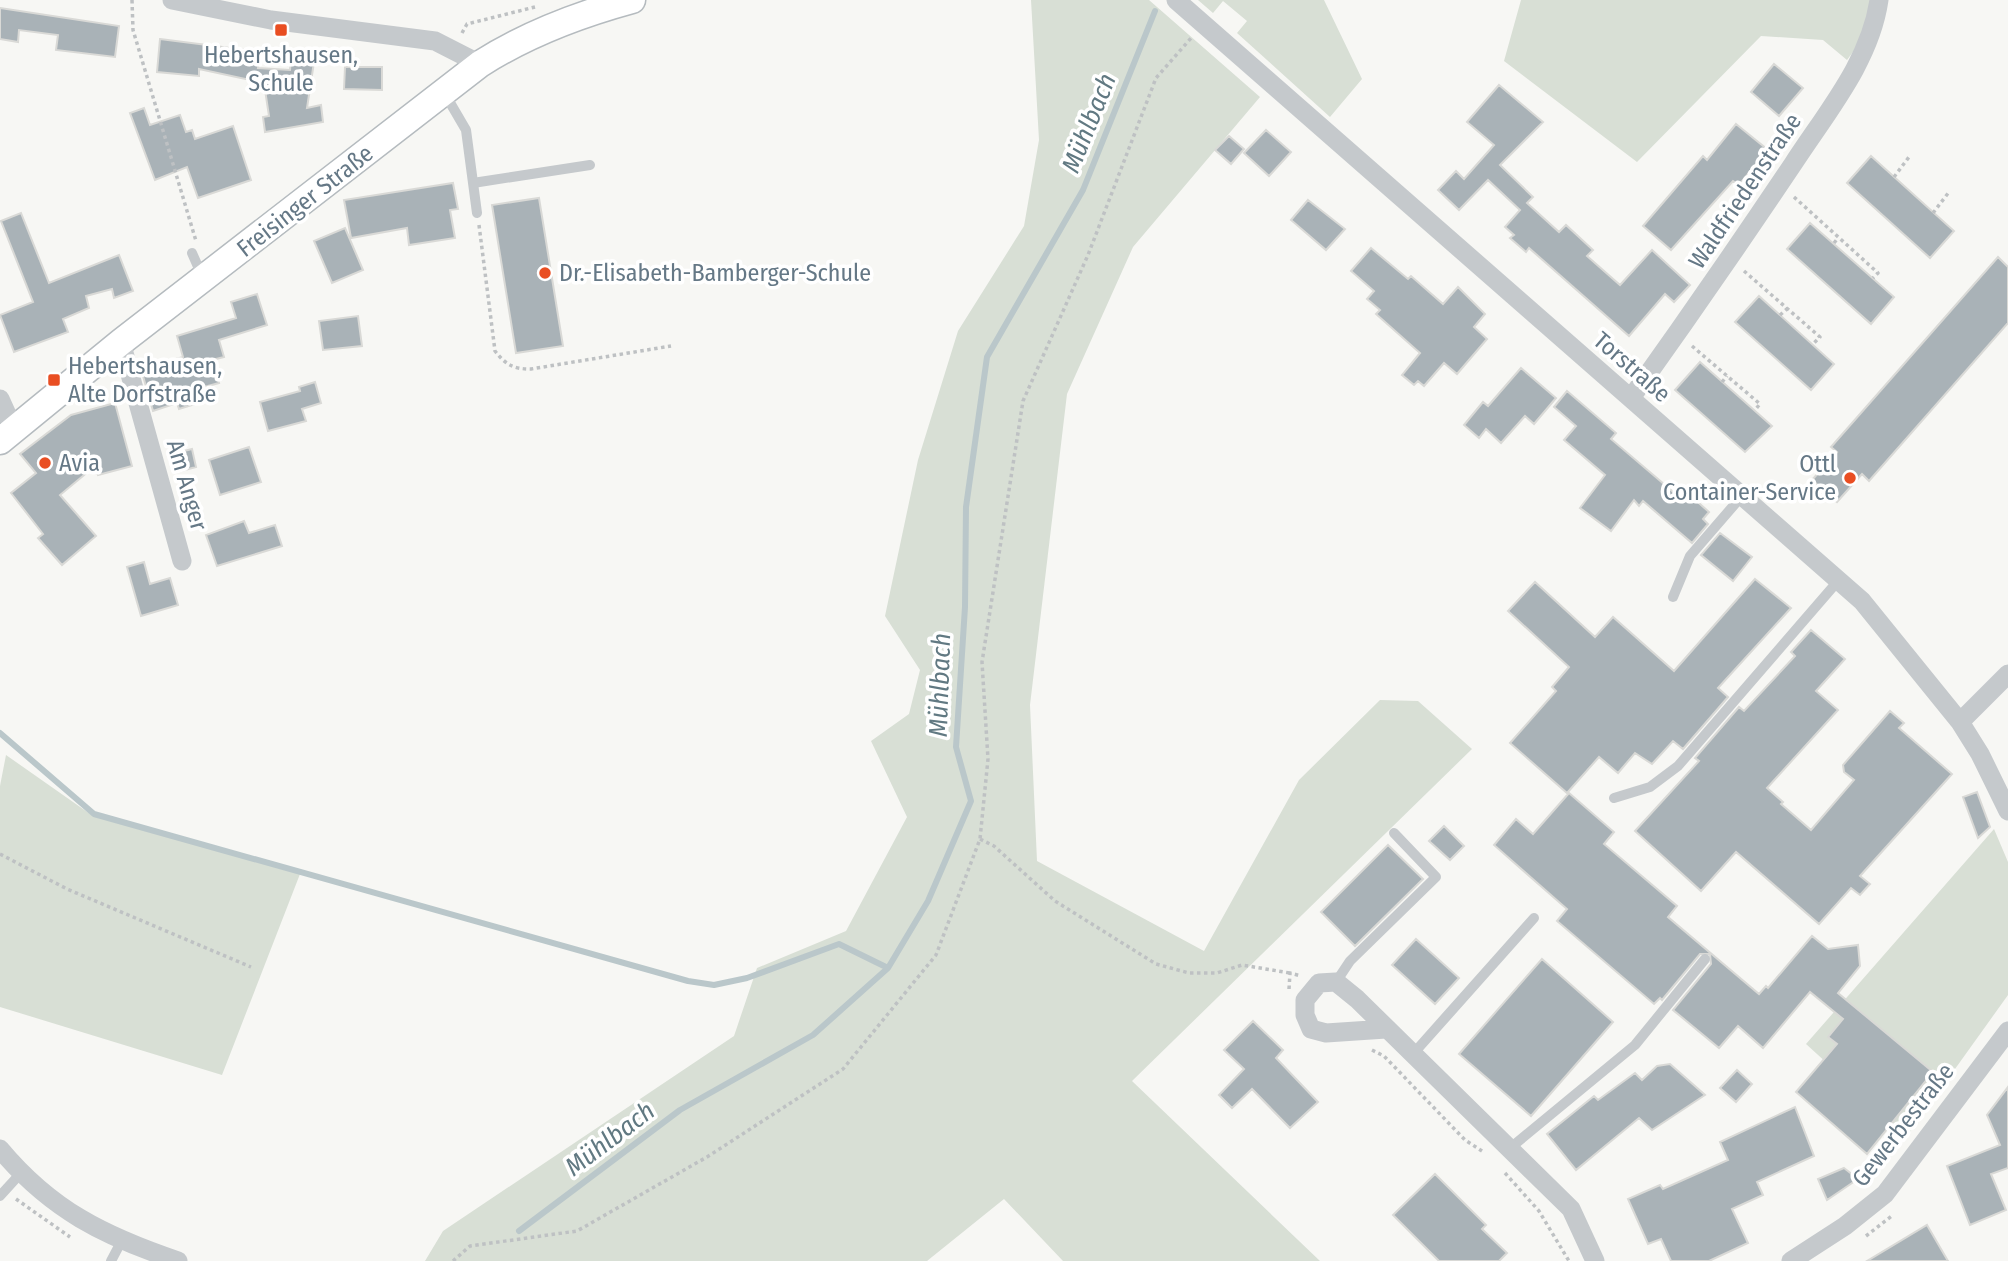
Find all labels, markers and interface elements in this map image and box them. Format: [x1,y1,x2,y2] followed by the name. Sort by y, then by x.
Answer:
[273,22,289,38] marker: Hebertshausen, Schule
[204,41,358,97] place label: Hebertshausen, Schule
[1055,69,1123,177] water label: Mühlbach
[1683,108,1807,274] street label: Waldfriedenstraße
[231,139,379,263] street label: Freisinger Straße
[559,259,871,287] place label: Dr.-Elisabeth-Bamberger-Schule
[537,265,553,281] marker: Dr.-Elisabeth-Bamberger-Schule
[1588,326,1676,408] street label: Torstraße
[68,352,222,408] place label: Hebertshausen, Alte Dorfstraße
[46,372,62,388] marker: Hebertshausen, Alte Dorfstraße
[161,436,213,534] street label: Am Anger
[59,449,100,477] place label: Avia
[1663,450,1836,506] place label: Ottl Container-Service
[37,455,53,471] marker: Avia
[1842,470,1858,486] marker: Ottl Container-Service
[923,632,957,738] water label: Mühlbach
[1846,1058,1960,1192] street label: Gewerbestraße
[559,1095,661,1183] water label: Mühlbach

